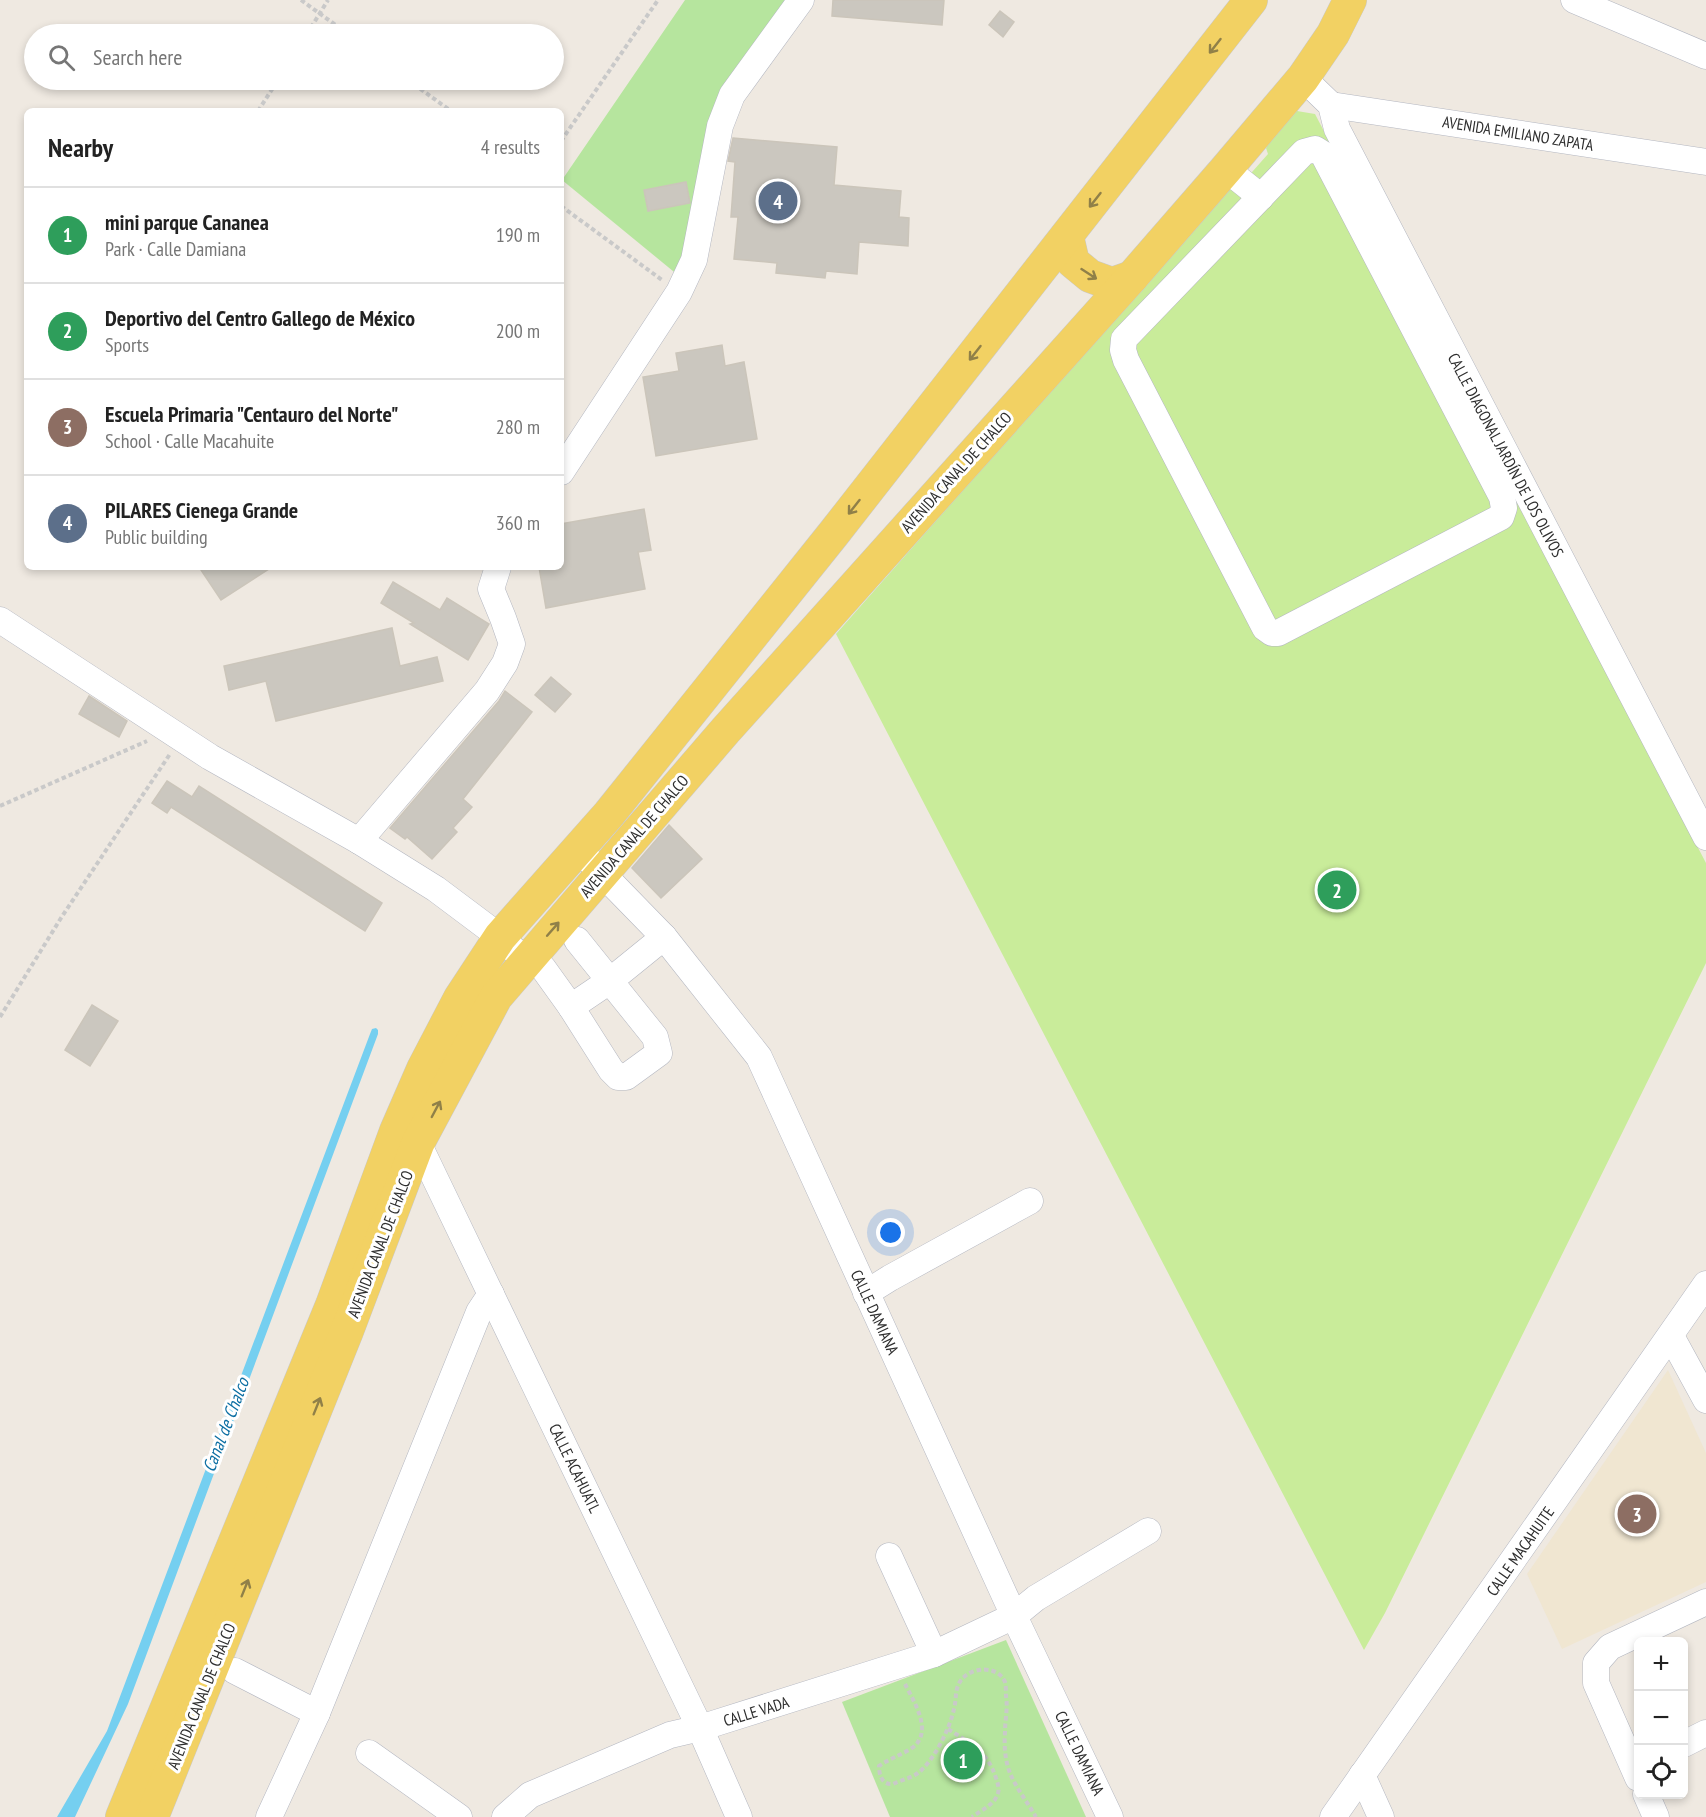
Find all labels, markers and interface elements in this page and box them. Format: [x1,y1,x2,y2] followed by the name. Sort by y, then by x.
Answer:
[24,24,564,90] search box
[1208,38,1221,54] one-way arrow
[45,41,78,74] icon: search
[93,43,182,71] text: Search here
[1441,111,1595,155] street label: AVENIDA EMILIANO ZAPATA
[48,131,113,164] text: Nearby
[481,134,540,160] text: 4 results
[758,178,798,224] pin: 4
[1088,192,1101,208] one-way arrow
[105,208,269,236] text: mini parque Cananea
[63,222,72,248] text: 1
[496,222,540,248] text: 190 m
[105,236,246,262] text: Park · Calle Damiana
[1081,267,1098,280] one-way arrow
[105,304,415,332] text: Deportivo del Centro Gallego de México
[63,318,72,344] text: 2
[496,318,540,344] text: 200 m
[105,332,149,358] text: Sports
[968,345,981,361] one-way arrow
[1444,350,1568,561] street label: CALLE DIAGONAL JARDÍN DE LOS OLIVOS
[105,400,399,428] text: Escuela Primaria "Centauro del Norte"
[896,407,1016,537] street label: AVENIDA CANAL DE CHALCO
[63,414,72,440] text: 3
[496,414,540,440] text: 280 m
[105,428,274,454] text: School · Calle Macahuite
[105,496,298,524] text: PILARES Cienega Grande
[848,499,861,515] one-way arrow
[63,510,72,536] text: 4
[496,510,540,536] text: 360 m
[105,524,208,550] text: Public building
[575,770,693,901] street label: AVENIDA CANAL DE CHALCO
[1318,868,1356,912] pin: 2
[547,921,560,937] one-way arrow
[431,1100,442,1118] one-way arrow
[343,1167,417,1320] street label: AVENIDA CANAL DE CHALCO
[876,1218,905,1247] your location
[847,1266,904,1358] street label: CALLE DAMIANA
[197,1373,254,1475] water label: Canal de Chalco
[312,1398,323,1416] one-way arrow
[545,1420,605,1516] street label: CALLE ACAHUATL
[1618,1492,1656,1537] pin: 3
[1482,1502,1558,1600] street label: CALLE MACAHUITE
[240,1579,251,1597] one-way arrow
[163,1620,240,1772] street label: AVENIDA CANAL DE CHALCO
[1634,1637,1688,1799] map controls
[1634,1637,1688,1691] button: +
[721,1691,792,1730] street label: CALLE VADA
[1634,1691,1688,1745] button: −
[1051,1708,1109,1799] street label: CALLE DAMIANA
[944,1738,982,1782] pin: 1
[1634,1745,1688,1799] button: locate

